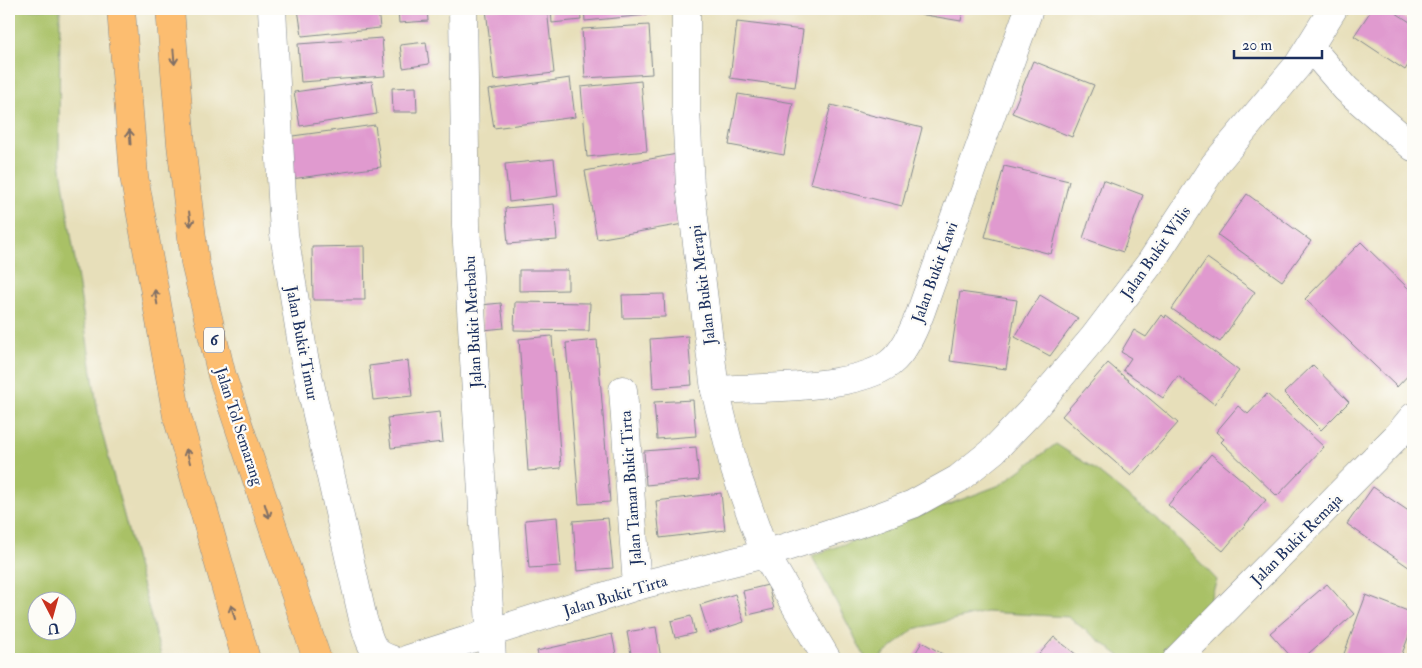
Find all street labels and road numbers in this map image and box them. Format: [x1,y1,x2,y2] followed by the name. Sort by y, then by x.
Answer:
[1116,202,1196,304] street label: Jalan Bukit Wilis
[907,219,963,327] street label: Jalan Bukit Kawi
[686,224,721,347] street label: Jalan Bukit Merapi
[460,255,488,390] street label: Jalan Bukit Merbabu
[280,283,323,403] street label: Jalan Bukit Timur
[204,328,224,352] road number: 6
[209,364,268,489] street label: Jalan Tol Semarang
[616,409,647,567] street label: Jalan Taman Bukit Tirta
[1246,489,1348,591] street label: Jalan Bukit Remaja
[560,571,670,623] street label: Jalan Bukit Tirta

